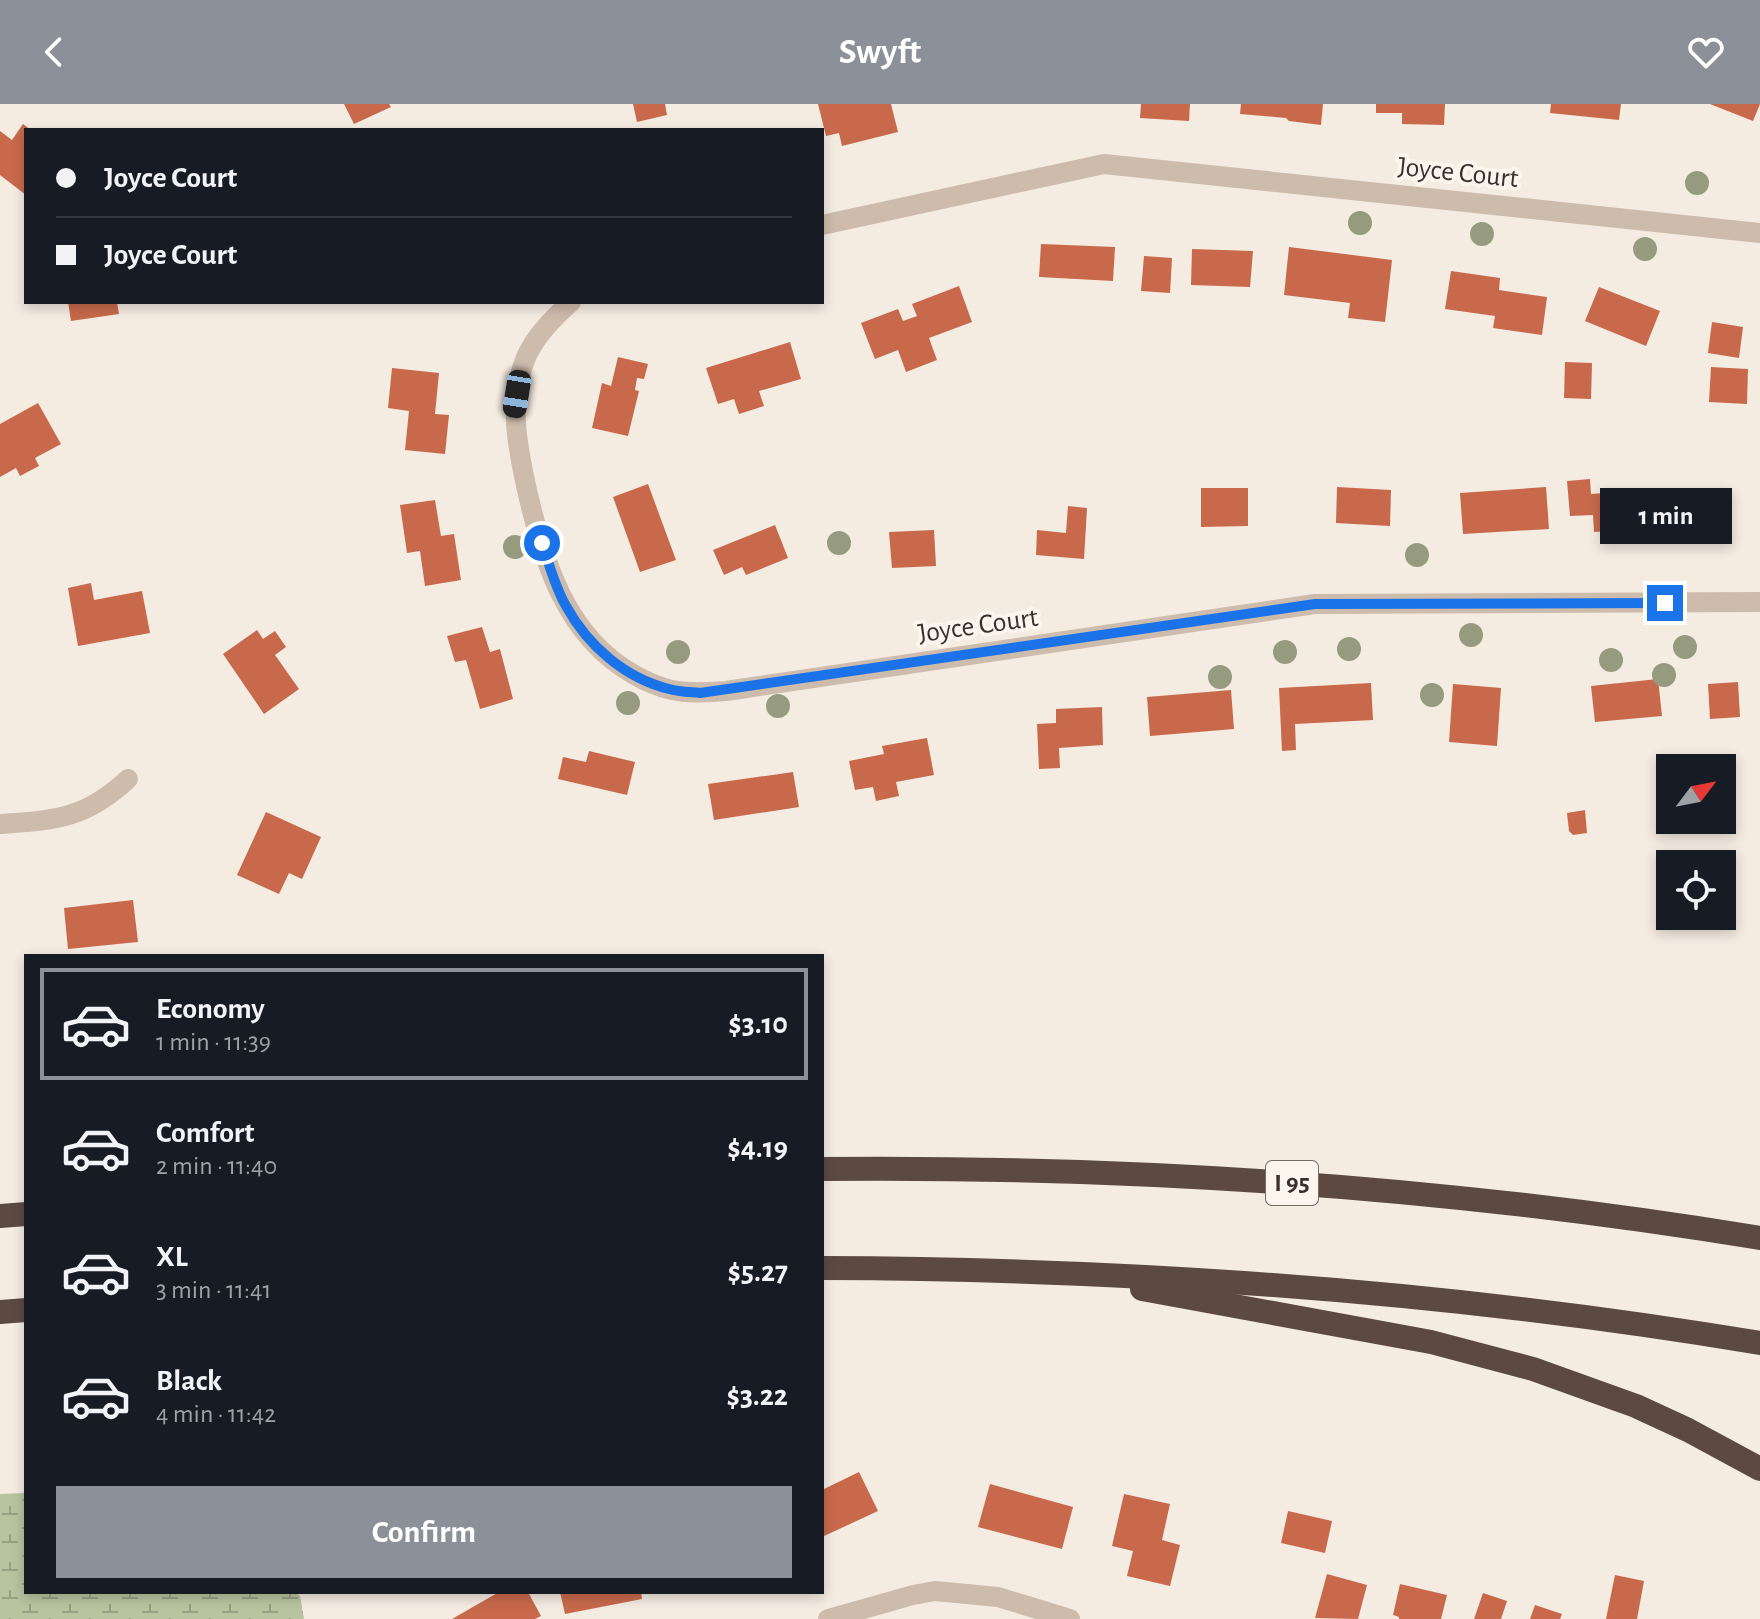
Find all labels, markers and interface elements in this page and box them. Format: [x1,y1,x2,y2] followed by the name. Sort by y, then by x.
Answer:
[32,30,76,74] icon: back
[1684,30,1728,74] icon: heart
[839,34,921,70] text: Swyft
[1396,153,1520,193] street label: Joyce Court
[104,163,237,193] text: Joyce Court
[104,240,237,270] text: Joyce Court
[501,368,533,420] car
[1599,487,1731,543] callout: 1 min
[1639,503,1693,529] text: 1 min
[524,525,560,561] route start
[1647,585,1683,621] route end
[916,604,1040,648] street label: Joyce Court
[1656,754,1736,834] north arrow
[1656,754,1736,930] map controls
[1656,850,1736,930] button: locate
[60,988,132,1060] icon: car
[156,994,265,1024] text: Economy
[728,1009,788,1039] text: $3.10
[156,1029,271,1055] text: 1 min · 11:39
[60,1112,132,1184] icon: car
[156,1118,255,1148] text: Comfort
[727,1133,788,1163] text: $4.19
[156,1153,277,1179] text: 2 min · 11:40
[1266,1161,1318,1205] road number: I 95
[60,1236,132,1308] icon: car
[156,1242,188,1272] text: XL
[728,1257,788,1287] text: $5.27
[156,1277,271,1303] text: 3 min · 11:41
[60,1360,132,1432] icon: car
[156,1366,222,1396] text: Black
[726,1381,788,1411] text: $3.22
[156,1401,276,1427] text: 4 min · 11:42
[56,1486,792,1578] button: Confirm

